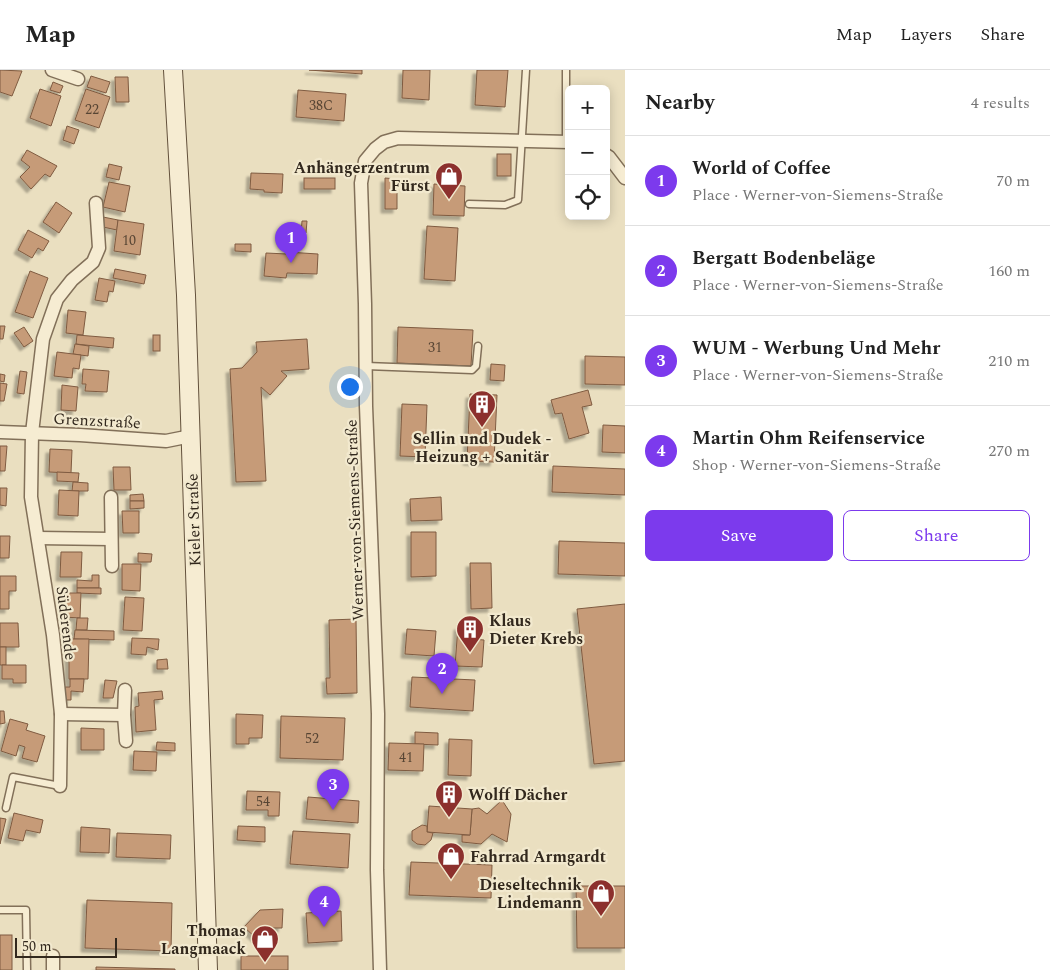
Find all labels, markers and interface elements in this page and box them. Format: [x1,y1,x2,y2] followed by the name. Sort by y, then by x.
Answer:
[25,17,75,53] text: Map
[836,21,872,48] text: Map
[900,21,952,48] text: Layers
[980,21,1025,48] text: Share
[565,85,610,220] map controls
[565,85,610,130] button: +
[645,87,715,119] text: Nearby
[971,91,1030,115] text: 4 results
[309,95,333,116] house number: 38C
[85,99,99,120] house number: 22
[565,130,610,175] button: −
[692,154,831,183] text: World of Coffee
[294,156,431,198] place label: Anhängerzentrum Fürst
[434,161,464,200] shop icon: Anhängerzentrum Fürst
[657,169,665,193] text: 1
[996,169,1030,193] text: 70 m
[565,175,610,220] button: locate
[692,183,944,207] text: Place · Werner-von-Siemens-Straße
[275,222,307,263] pin: 1
[122,230,136,251] house number: 10
[692,244,875,273] text: Bergatt Bodenbeläge
[657,259,665,283] text: 2
[988,259,1030,283] text: 160 m
[692,273,944,297] text: Place · Werner-von-Siemens-Straße
[692,334,940,363] text: WUM - Werbung Und Mehr
[428,337,442,358] house number: 31
[657,349,665,373] text: 3
[988,349,1030,373] text: 210 m
[692,363,944,387] text: Place · Werner-von-Siemens-Straße
[337,374,363,400] your location
[467,389,497,428] building icon: Sellin und Dudek - Heizung + Sanitär
[53,407,141,435] street label: Grenzstraße
[339,419,371,621] street label: Werner-von-Siemens-Straße
[692,424,925,453] text: Martin Ohm Reifenservice
[413,427,551,469] place label: Sellin und Dudek - Heizung + Sanitär
[657,439,665,463] text: 4
[988,439,1030,463] text: 270 m
[692,453,941,477] text: Shop · Werner-von-Siemens-Straße
[180,473,208,567] street label: Kieler Straße
[645,510,833,561] button: Save
[843,510,1030,561] button: Share
[50,585,82,661] street label: Süderende
[489,609,583,651] place label: Klaus Dieter Krebs
[455,614,485,653] building icon: Klaus Dieter Krebs
[426,653,458,694] pin: 2
[305,728,319,749] house number: 52
[399,747,413,768] house number: 41
[317,769,349,810] pin: 3
[434,779,464,818] building icon: Wolff Dächer
[468,783,568,807] place label: Wolff Dächer
[256,791,270,812] house number: 54
[436,841,466,880] shop icon: Fahrrad Armgardt
[470,845,606,869] place label: Fahrrad Armgardt
[479,873,582,915] place label: Dieseltechnik Lindemann
[586,878,616,917] shop icon: Dieseltechnik Lindemann
[308,886,340,927] pin: 4
[161,919,246,961] place label: Thomas Langmaack
[250,924,280,963] shop icon: Thomas Langmaack
[15,935,118,958] scale bar
[22,936,52,957] text: 50 m

